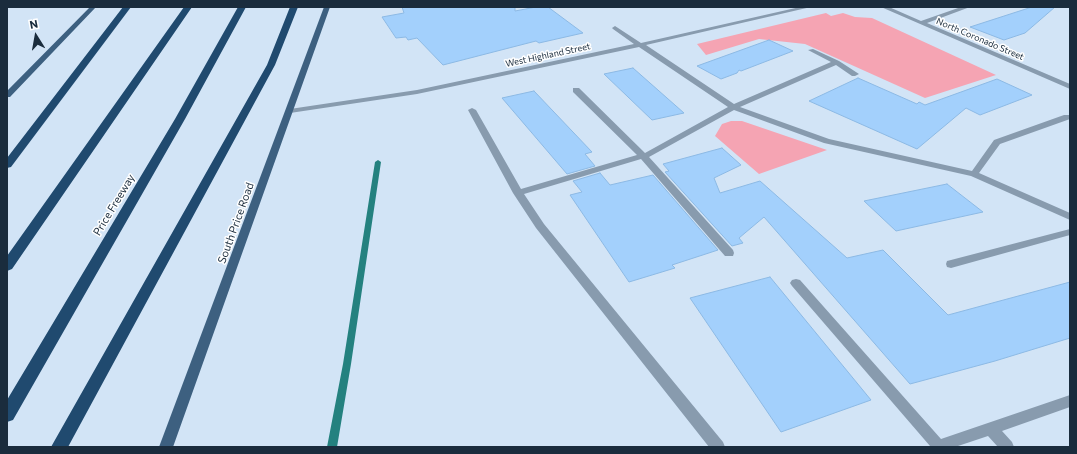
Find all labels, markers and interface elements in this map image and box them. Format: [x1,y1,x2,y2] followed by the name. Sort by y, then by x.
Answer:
[16,16,56,56] north arrow
[934,16,1026,62] street label: North Coronado Street
[28,17,39,31] text: N
[505,41,591,69] street label: West Highland Street
[90,172,138,238] street label: Price Freeway
[215,181,257,265] street label: South Price Road

